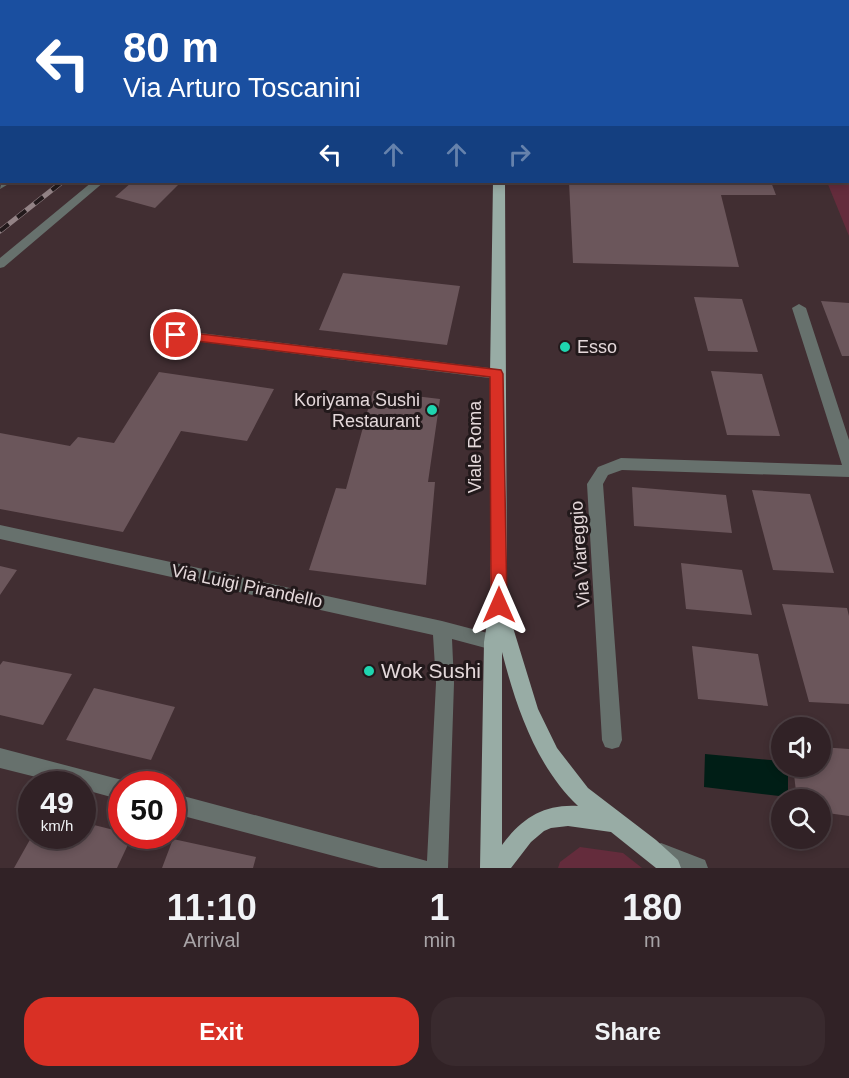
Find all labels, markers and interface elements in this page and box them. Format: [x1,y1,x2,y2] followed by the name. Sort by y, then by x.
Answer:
[24,24,102,102] icon: left
[123,24,219,71] text: 80 m
[123,73,361,103] text: Via Arturo Toscanini
[314,138,347,171] icon: left
[377,138,410,171] icon: ahead
[440,138,473,171] icon: ahead
[503,138,536,171] icon: right
[150,309,201,360] pin
[159,318,192,351] icon: arrive
[577,337,617,357] place label: Esso
[558,340,572,354] marker: Esso
[294,390,420,431] place label: Koriyama Sushi Restaurant
[465,400,485,493] street label: Viale Roma
[425,403,439,417] marker: Koriyama Sushi Restaurant
[566,500,594,608] street label: Via Viareggio
[170,560,324,612] street label: Via Luigi Pirandello
[467,573,531,637] position arrow
[381,659,481,682] place label: Wok Sushi
[362,664,376,678] marker: Wok Sushi
[771,717,831,849] map controls
[771,717,831,777] button: sound
[108,771,186,849] speed limit sign: 50
[40,786,74,819] text: 49
[771,789,831,849] button: search
[41,817,73,834] text: km/h
[167,887,257,928] text: 11:10
[429,887,450,928] text: 1
[622,887,682,928] text: 180
[183,929,240,951] text: Arrival
[423,929,456,951] text: min
[644,929,661,951] text: m
[24,997,419,1066] button: Exit
[431,997,825,1066] button: Share

